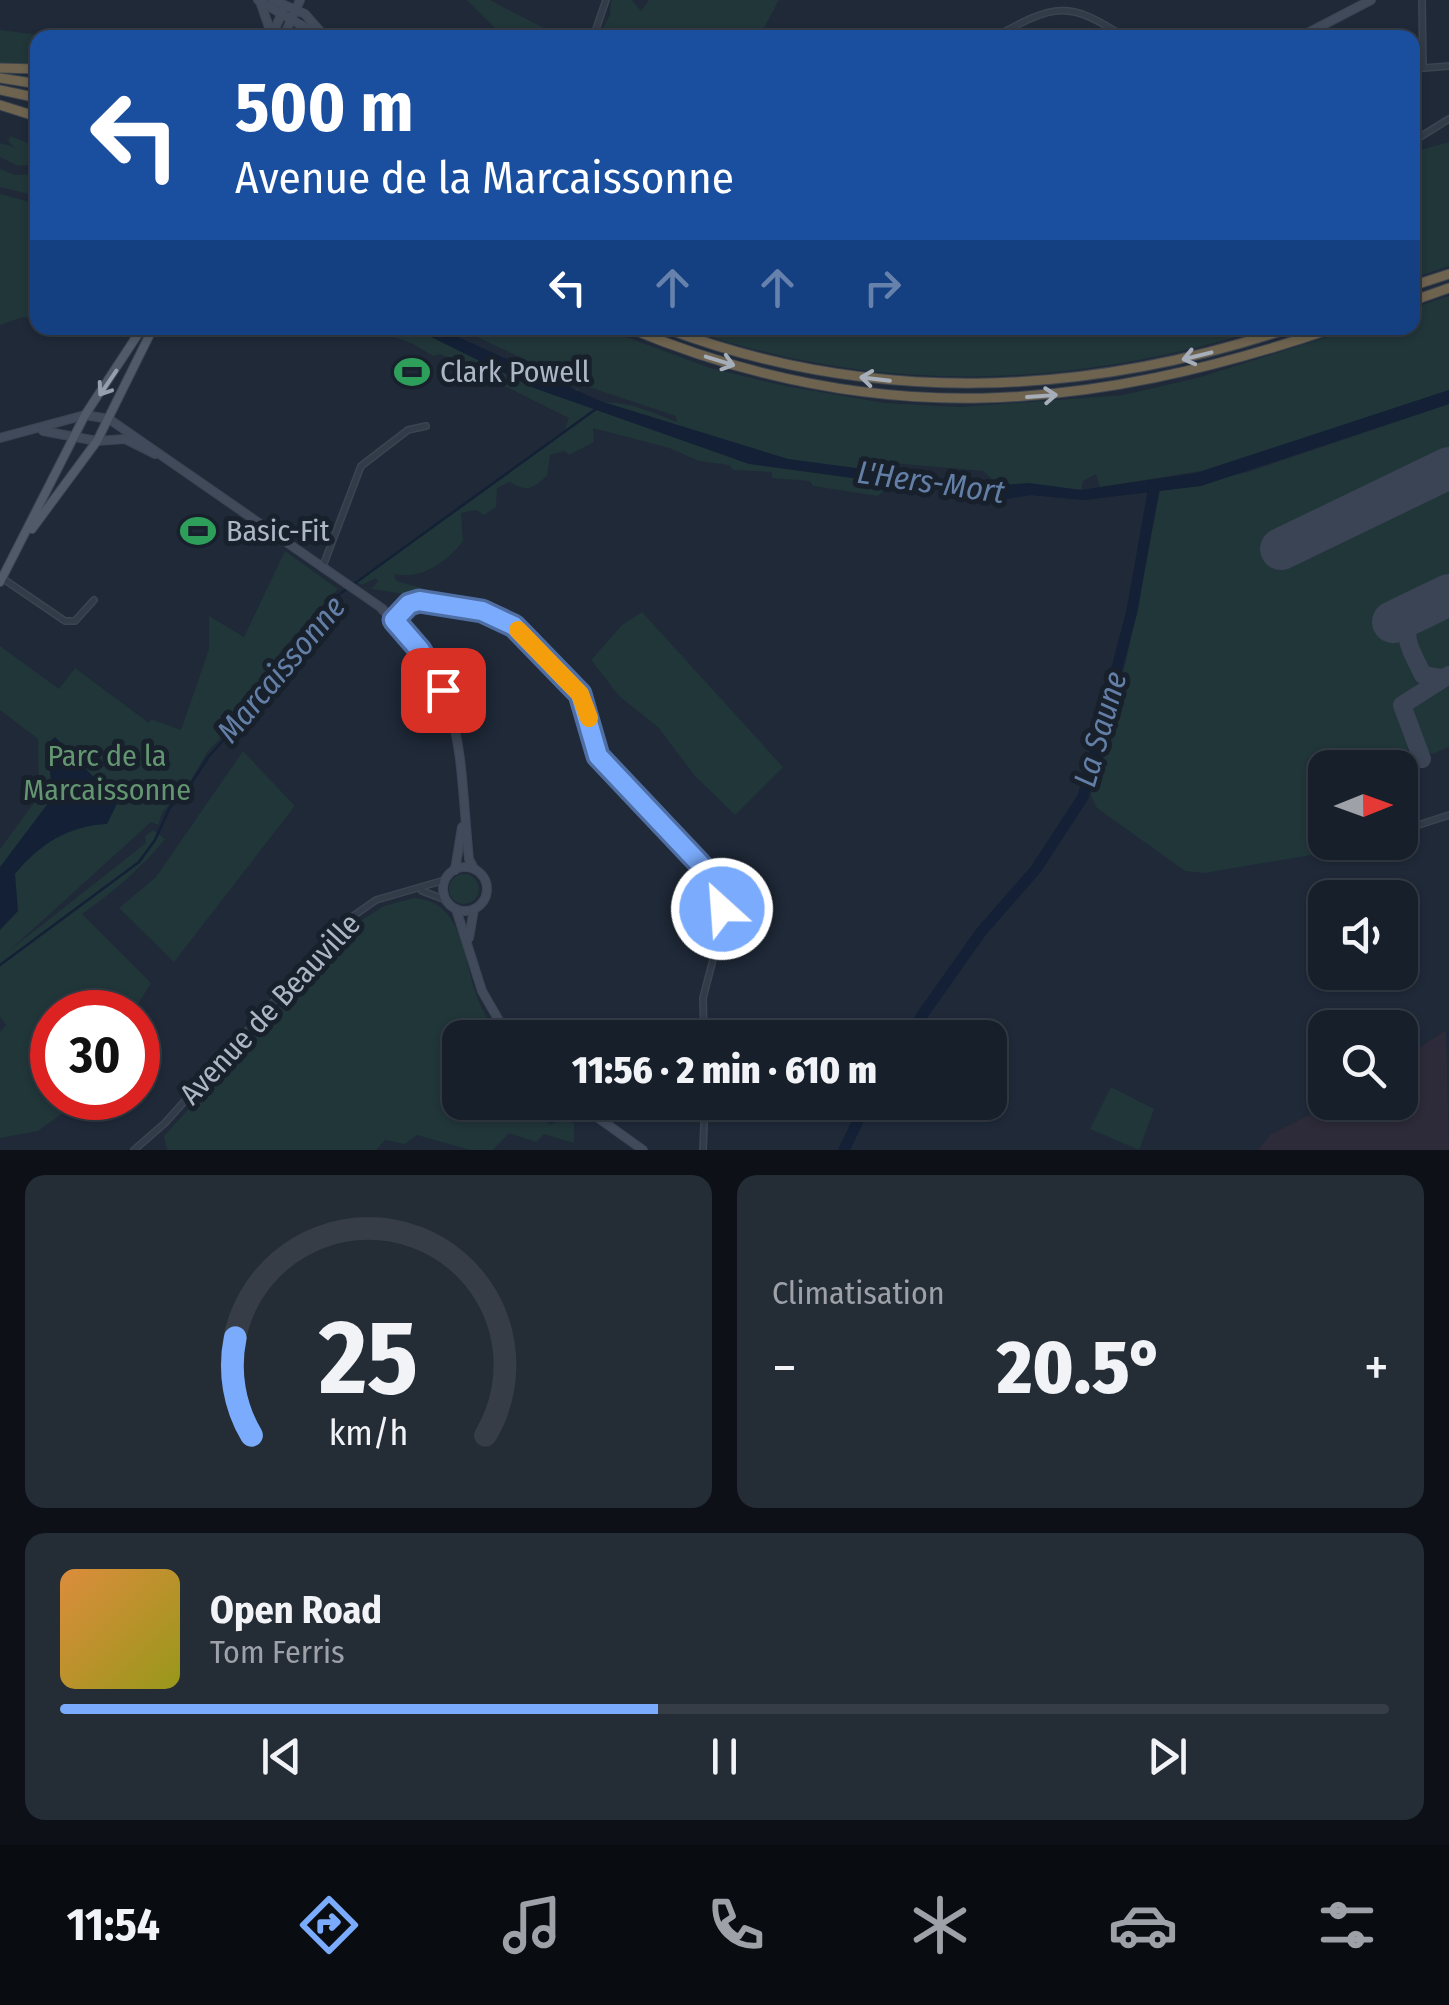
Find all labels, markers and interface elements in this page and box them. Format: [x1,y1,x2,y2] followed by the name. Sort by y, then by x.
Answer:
[235,66,414,150] text: 500 m
[70,70,200,200] icon: left
[235,151,734,205] text: Avenue de la Marcaissonne
[540,260,595,315] icon: left
[645,260,700,315] icon: ahead
[750,260,805,315] icon: ahead
[855,260,910,315] icon: right
[1182,347,1213,366] one-way arrow
[393,353,431,391] sports icon: Clark Powell
[704,353,736,371] one-way arrow
[440,354,590,390] place label: Clark Powell
[98,368,119,396] one-way arrow
[859,369,892,388] one-way arrow
[1025,386,1057,405] one-way arrow
[855,453,1008,511] water label: L'Hers-Mort
[179,512,217,550] sports icon: Basic-Fit
[226,513,330,549] place label: Basic-Fit
[209,588,353,750] water label: Marcaissonne
[401,648,486,733] pin
[416,663,471,718] icon: arrive
[1065,667,1135,791] water label: La Saune
[23,738,191,808] park label: Parc de la Marcaissonne
[1308,750,1418,860] north arrow
[1308,750,1418,1120] map controls
[670,857,774,961] position arrow
[1308,880,1418,990] button: sound
[172,906,368,1112] street label: Avenue de Beauville
[30,990,160,1120] speed limit sign: 30
[1308,1010,1418,1120] button: search
[572,1047,877,1093] text: 11:56 · 2 min · 610 m
[772,1274,945,1312] text: Climatisation
[318,1296,418,1421] text: 25
[997,1323,1164,1413] text: 20.5°
[772,1335,797,1401] text: −
[1364,1335,1389,1401] text: +
[329,1412,408,1454] text: km/h
[210,1587,382,1633] text: Open Road
[210,1633,345,1671] text: Tom Ferris
[254,1729,309,1784] icon: previous
[697,1729,752,1784] icon: pause
[1140,1729,1195,1784] icon: next
[294,1890,364,1960] icon: directions
[497,1890,567,1960] icon: music
[701,1890,771,1960] icon: phone
[905,1890,975,1960] icon: climate
[1108,1890,1178,1960] icon: car
[1312,1890,1382,1960] icon: filters
[67,1898,160,1952] text: 11:54

